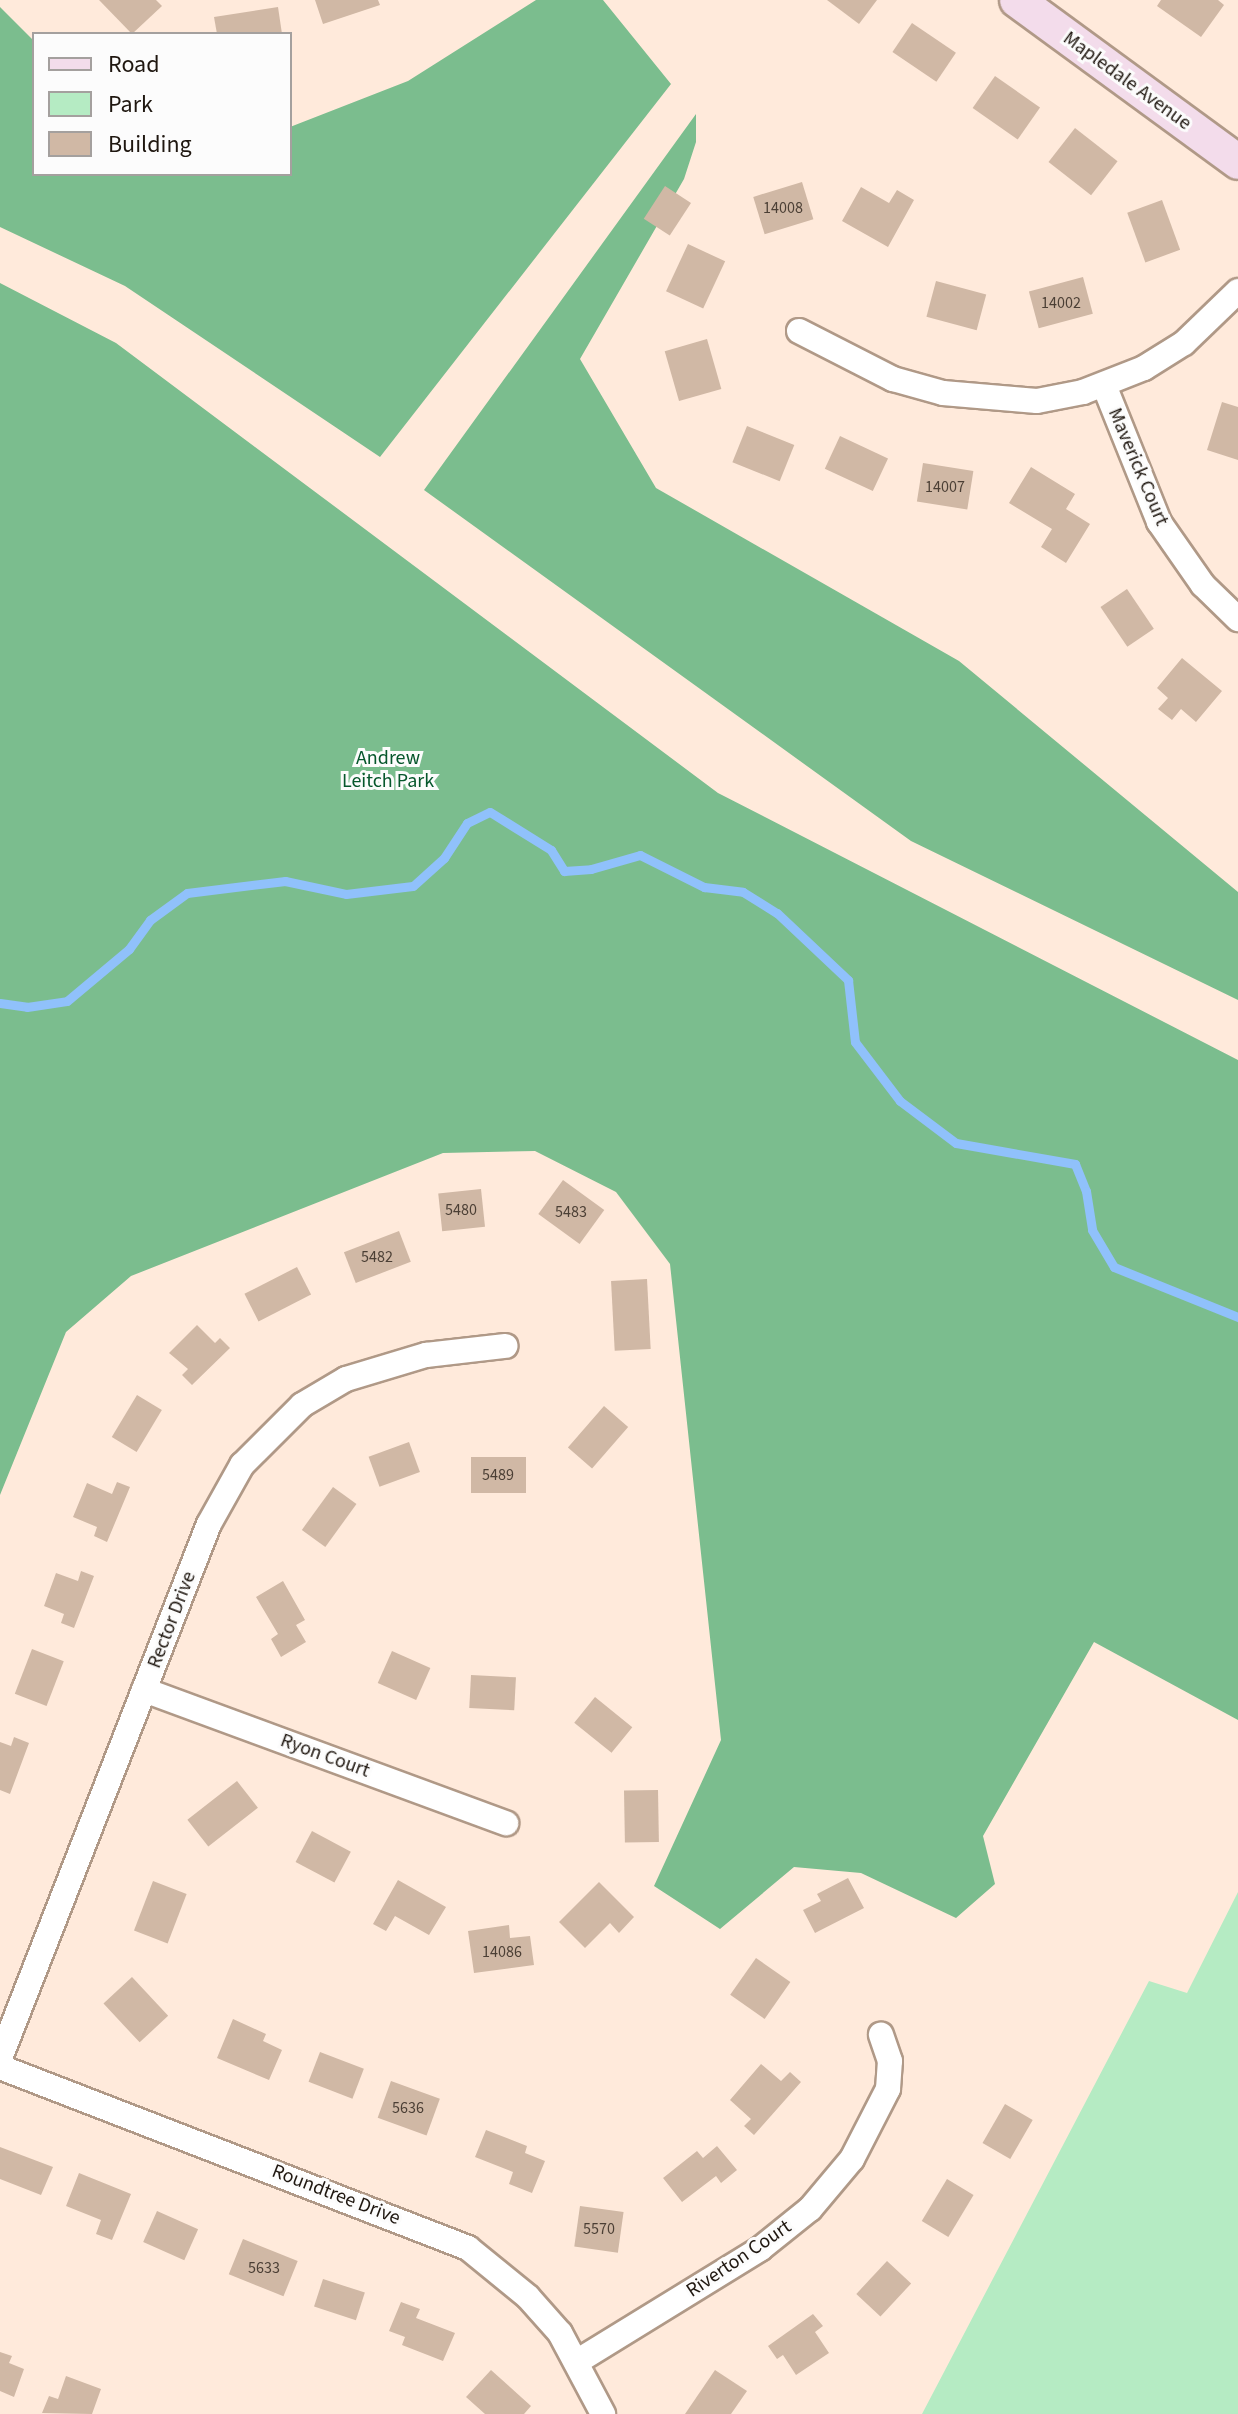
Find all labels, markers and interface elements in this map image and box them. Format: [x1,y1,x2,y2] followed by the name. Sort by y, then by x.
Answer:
[1058,26,1196,136] street label: Mapledale Avenue
[32,32,292,176] legend
[108,47,160,82] text: Road
[108,87,153,122] text: Park
[108,127,192,162] text: Building
[763,198,803,218] house number: 14008
[1041,293,1081,313] house number: 14002
[1102,405,1174,529] street label: Maverick Court
[925,477,965,497] house number: 14007
[342,746,434,793] park label: Andrew Leitch Park
[445,1200,477,1220] house number: 5480
[555,1202,587,1222] house number: 5483
[361,1247,393,1267] house number: 5482
[482,1465,514,1485] house number: 5489
[143,1568,201,1672] street label: Rector Drive
[277,1729,373,1783] street label: Ryon Court
[482,1942,522,1962] house number: 14086
[392,2098,424,2118] house number: 5636
[268,2159,404,2231] street label: Roundtree Drive
[682,2215,796,2303] street label: Riverton Court
[583,2219,615,2239] house number: 5570
[248,2258,280,2278] house number: 5633

